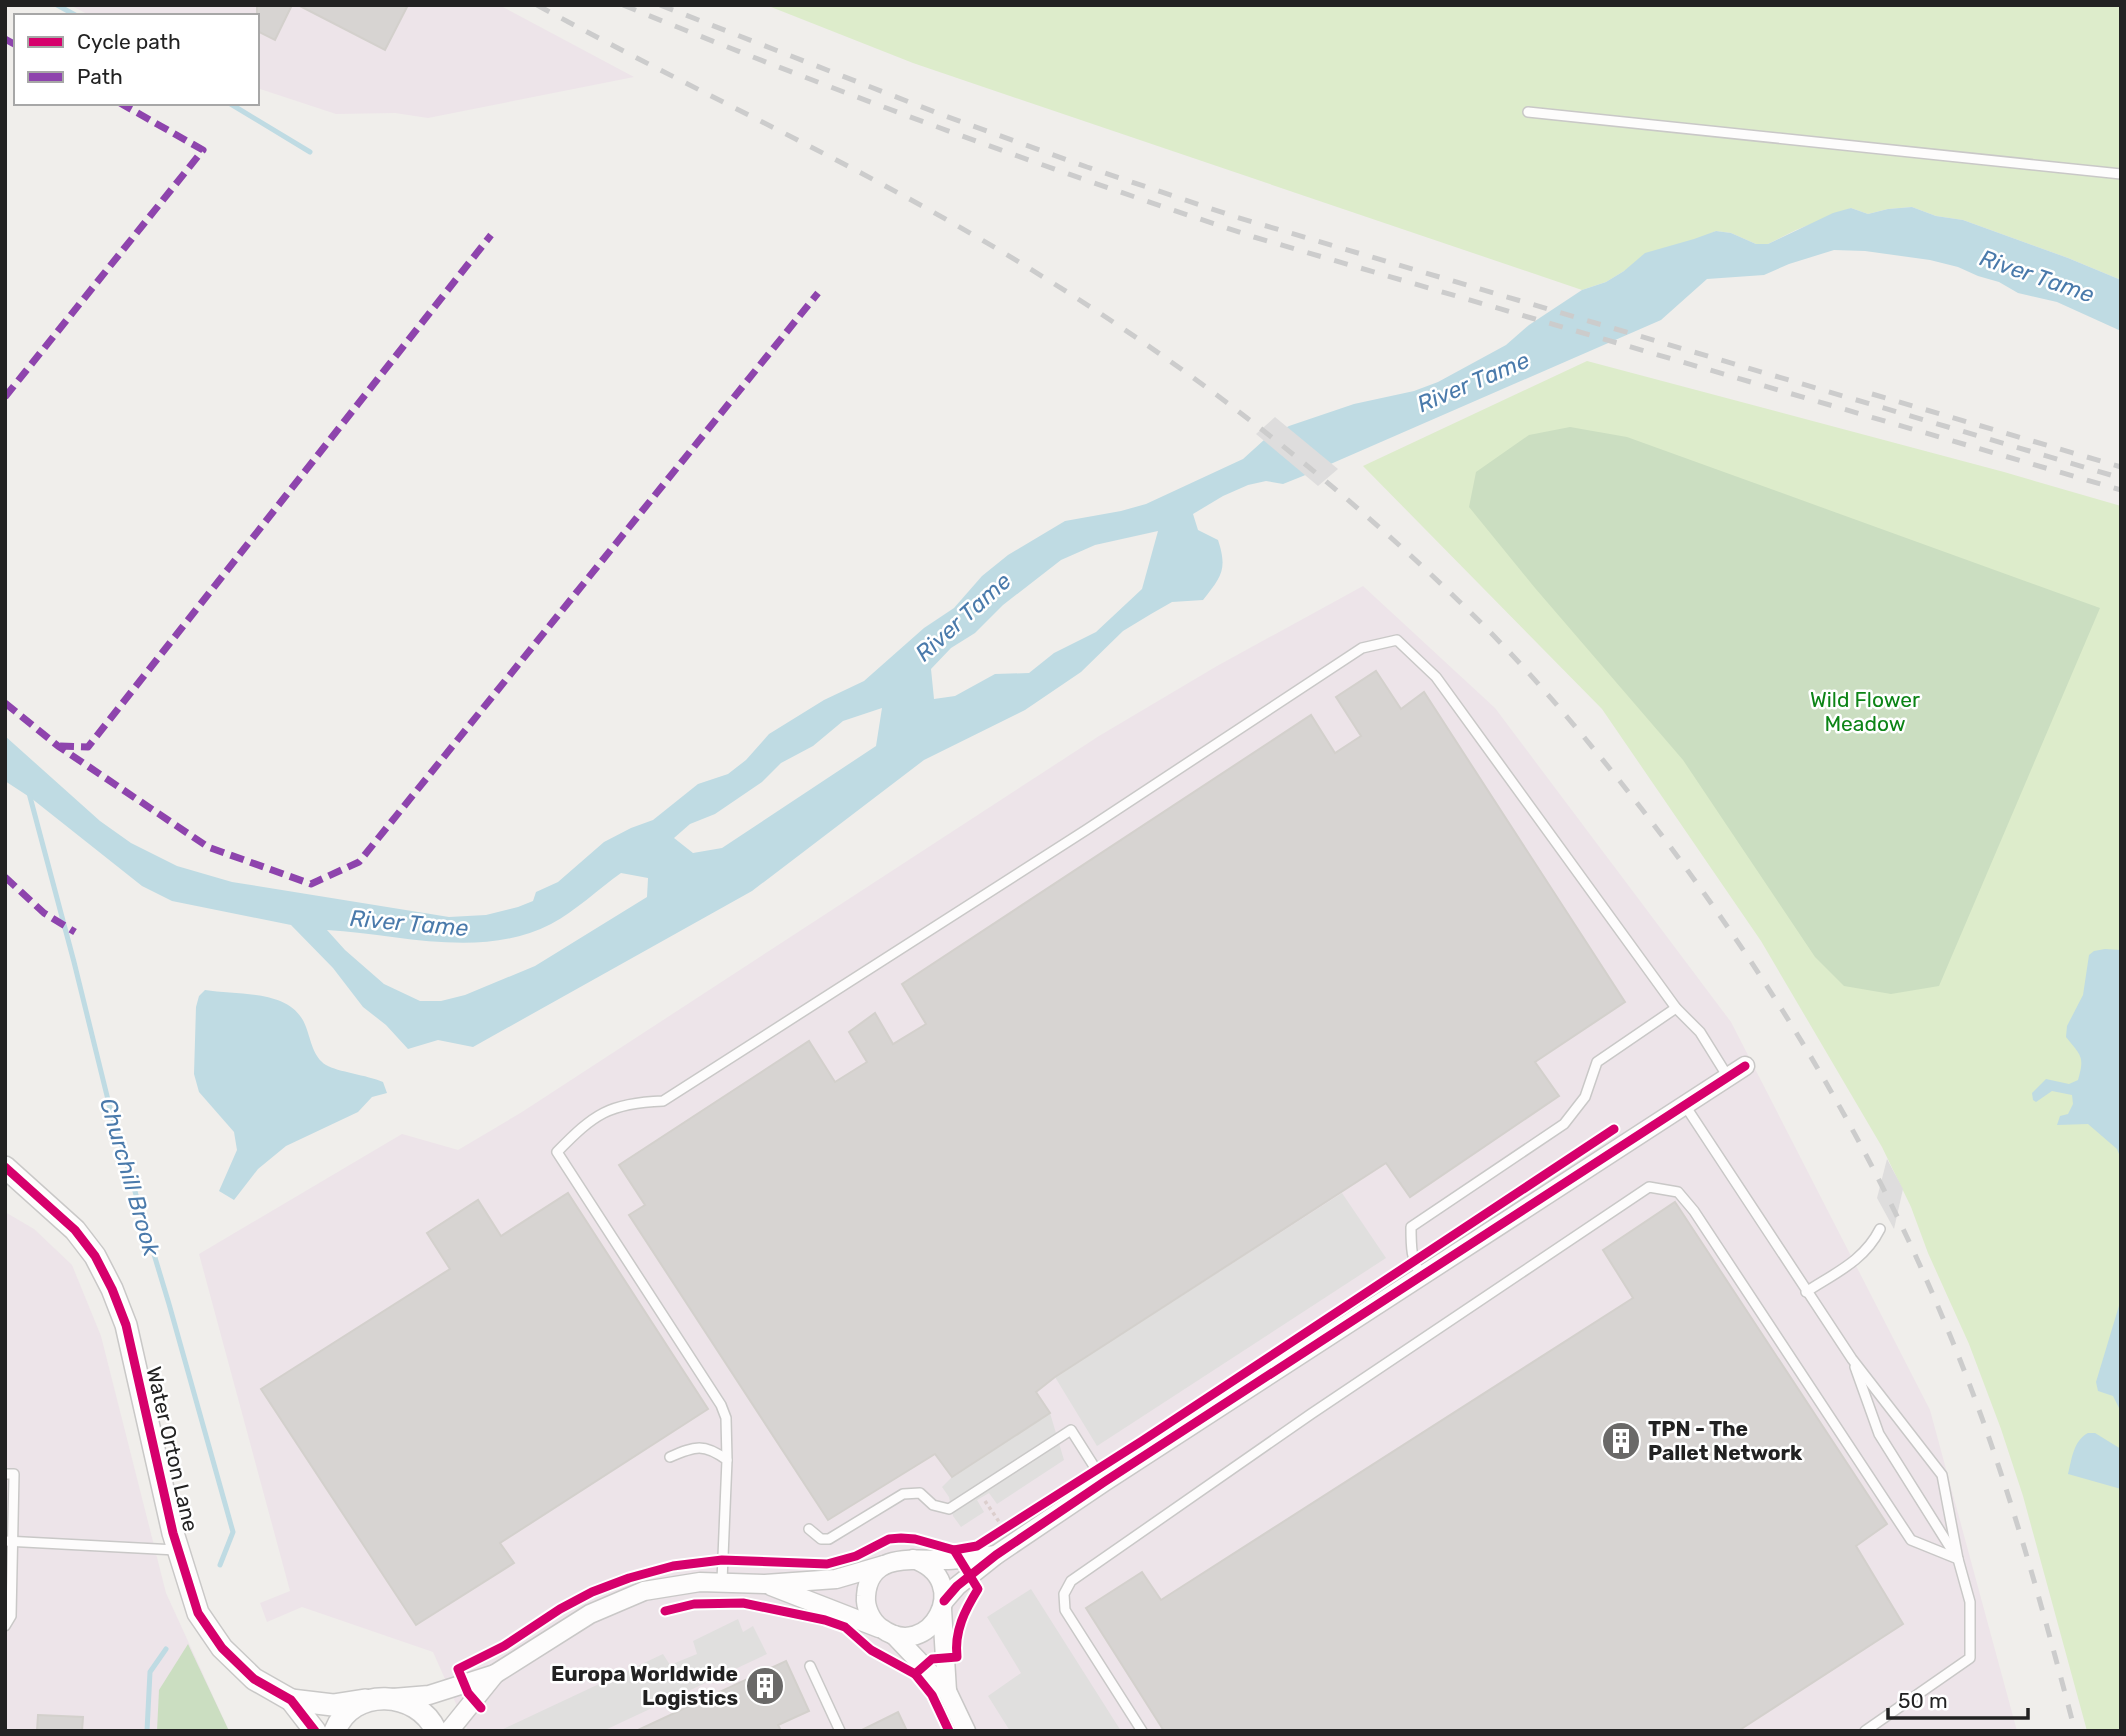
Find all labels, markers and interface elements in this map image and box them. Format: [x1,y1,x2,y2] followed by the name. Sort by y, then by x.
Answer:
[14,14,259,105] legend
[77,29,181,54] text: Cycle path
[77,64,123,89] text: Path
[1976,243,2098,309] water label: River Tame
[1413,346,1533,418] water label: River Tame
[909,567,1017,667] water label: River Tame
[1810,687,1920,736] park label: Wild Flower Meadow
[348,904,470,942] water label: River Tame
[94,1095,166,1260] water label: Churchill Brook
[141,1364,204,1534] street label: Water Orton Lane
[1648,1416,1803,1465] place label: TPN - The Pallet Network
[1600,1420,1642,1462] building icon: TPN - The Pallet Network
[551,1661,738,1710] place label: Europa Worldwide Logistics
[744,1665,786,1707] building icon: Europa Worldwide Logistics
[1888,1676,2028,1720] scale bar
[1898,1688,1948,1713] text: 50 m

